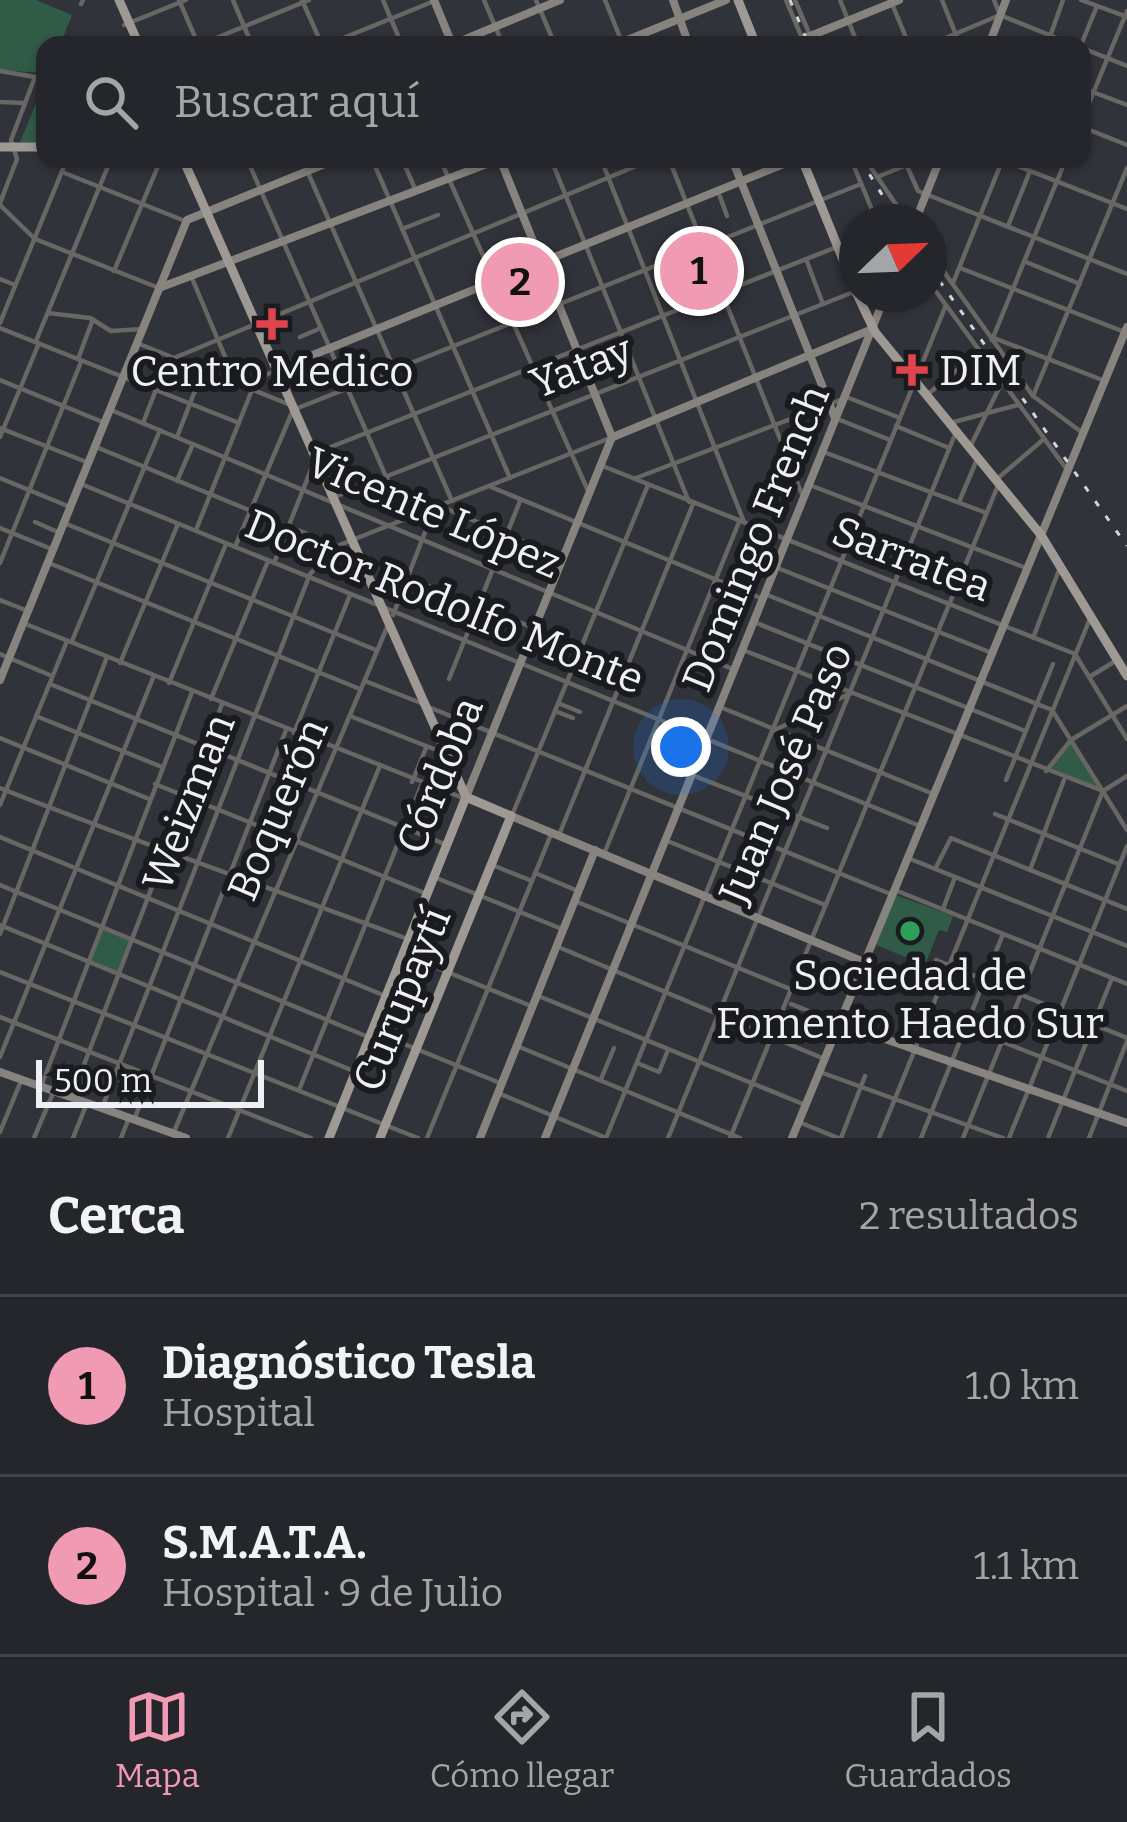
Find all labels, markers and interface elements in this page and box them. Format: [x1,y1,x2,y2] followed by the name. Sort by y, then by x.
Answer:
[36,36,1091,168] search box
[78,69,144,135] icon: search
[174,75,419,129] text: Buscar aquí
[839,204,947,312] north arrow
[660,226,738,316] pin: 1
[481,237,559,327] pin: 2
[256,308,288,340] marker: Centro Medico
[523,325,640,409] street label: Yatay
[939,346,1021,396] place label: DIM
[131,347,413,397] place label: Centro Medico
[896,354,928,386] marker: DIM
[672,378,840,699] street label: Domingo French
[299,437,568,589] street label: Vicente López
[238,499,651,705] street label: Doctor Rodolfo Monte
[825,506,998,612] street label: Sarratea
[708,636,863,912] street label: Juan José Paso
[386,690,494,861] street label: Córdoba
[132,707,245,898] street label: Weizman
[217,711,339,908] street label: Boquerón
[651,717,711,777] your location
[343,900,462,1098] street label: Curupaytí
[897,918,923,944] marker: Sociedad de Fomento Haedo Sur
[716,951,1104,1049] place label: Sociedad de Fomento Haedo Sur
[36,1054,264,1107] scale bar
[54,1061,152,1101] text: 500 m
[48,1185,184,1247] text: Cerca
[859,1193,1079,1239] text: 2 resultados
[162,1336,536,1390] text: Diagnóstico Tesla
[79,1363,95,1409] text: 1
[966,1363,1079,1409] text: 1.0 km
[162,1390,315,1436] text: Hospital
[162,1516,367,1570] text: S.M.A.T.A.
[76,1543,98,1589] text: 2
[974,1543,1079,1589] text: 1.1 km
[162,1570,503,1616] text: Hospital · 9 de Julio
[115,1684,200,1796] tab: Mapa
[430,1684,614,1796] tab: Cómo llegar
[844,1684,1012,1796] tab: Guardados

